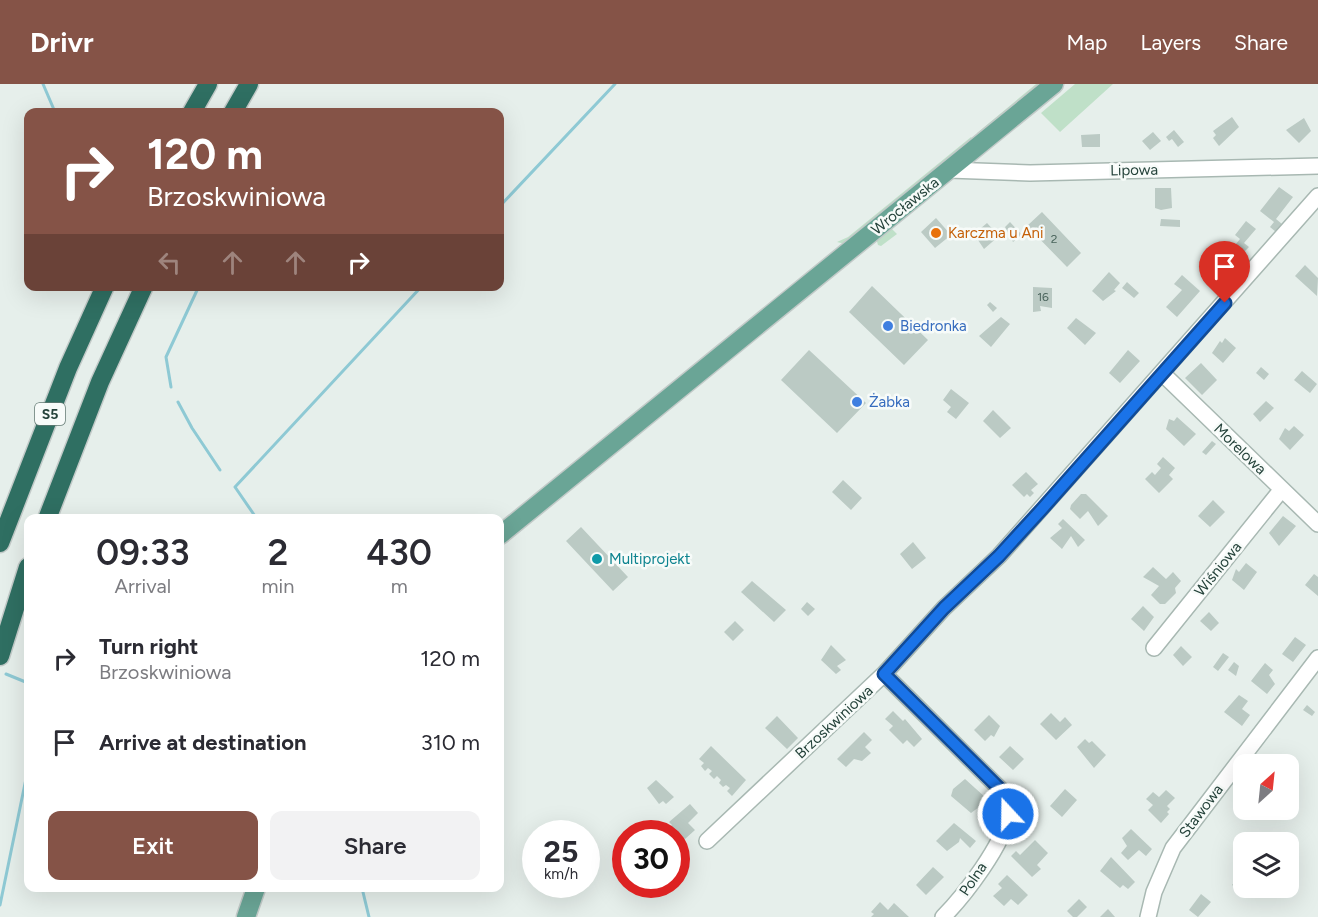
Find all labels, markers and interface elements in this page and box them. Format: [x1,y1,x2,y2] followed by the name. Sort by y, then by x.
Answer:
[30,25,94,59] text: Drivr
[1067,30,1107,55] text: Map
[1140,30,1201,55] text: Layers
[1234,30,1288,55] text: Share
[147,129,263,180] text: 120 m
[48,132,126,210] icon: right
[1110,161,1158,179] street label: Lipowa
[868,173,942,239] street label: Wrocławska
[147,180,326,213] text: Brzoskwiniowa
[948,224,1043,242] place label: Karczma u Ani
[929,226,943,240] marker: Karczma u Ani
[1051,232,1057,246] house number: 2
[1199,241,1250,303] pin
[153,246,186,279] icon: left
[216,246,249,279] icon: ahead
[279,246,312,279] icon: ahead
[342,246,375,279] icon: right
[1208,250,1241,283] icon: arrive
[1037,290,1049,304] house number: 16
[900,317,967,335] place label: Biedronka
[881,319,895,333] marker: Biedronka
[869,393,910,411] place label: Żabka
[850,395,864,409] marker: Żabka
[35,403,65,425] road number: S5
[1210,420,1270,478] street label: Morelowa
[96,531,190,574] text: 09:33
[268,531,288,574] text: 2
[366,531,432,574] text: 430
[1191,538,1245,600] street label: Wiśniowa
[609,550,691,568] place label: Multiprojekt
[590,552,604,566] marker: Multiprojekt
[115,574,171,598] text: Arrival
[262,574,294,598] text: min
[391,574,408,598] text: m
[99,633,198,660] text: Turn right
[48,642,81,675] icon: right
[420,645,480,672] text: 120 m
[99,660,232,684] text: Brzoskwiniowa
[792,682,876,762] street label: Brzoskwiniowa
[48,726,81,759] icon: arrive
[99,729,307,756] text: Arrive at destination
[421,729,480,756] text: 310 m
[1233,754,1299,820] north arrow
[1233,754,1299,898] map controls
[1175,781,1227,841] street label: Stawowa
[976,782,1040,846] position arrow
[48,811,258,880] button: Exit
[270,811,480,880] button: Share
[612,820,690,898] speed limit sign: 30
[1233,832,1299,898] button: layers
[544,833,578,870] text: 25
[955,859,991,899] street label: Polna
[544,865,578,883] text: km/h

